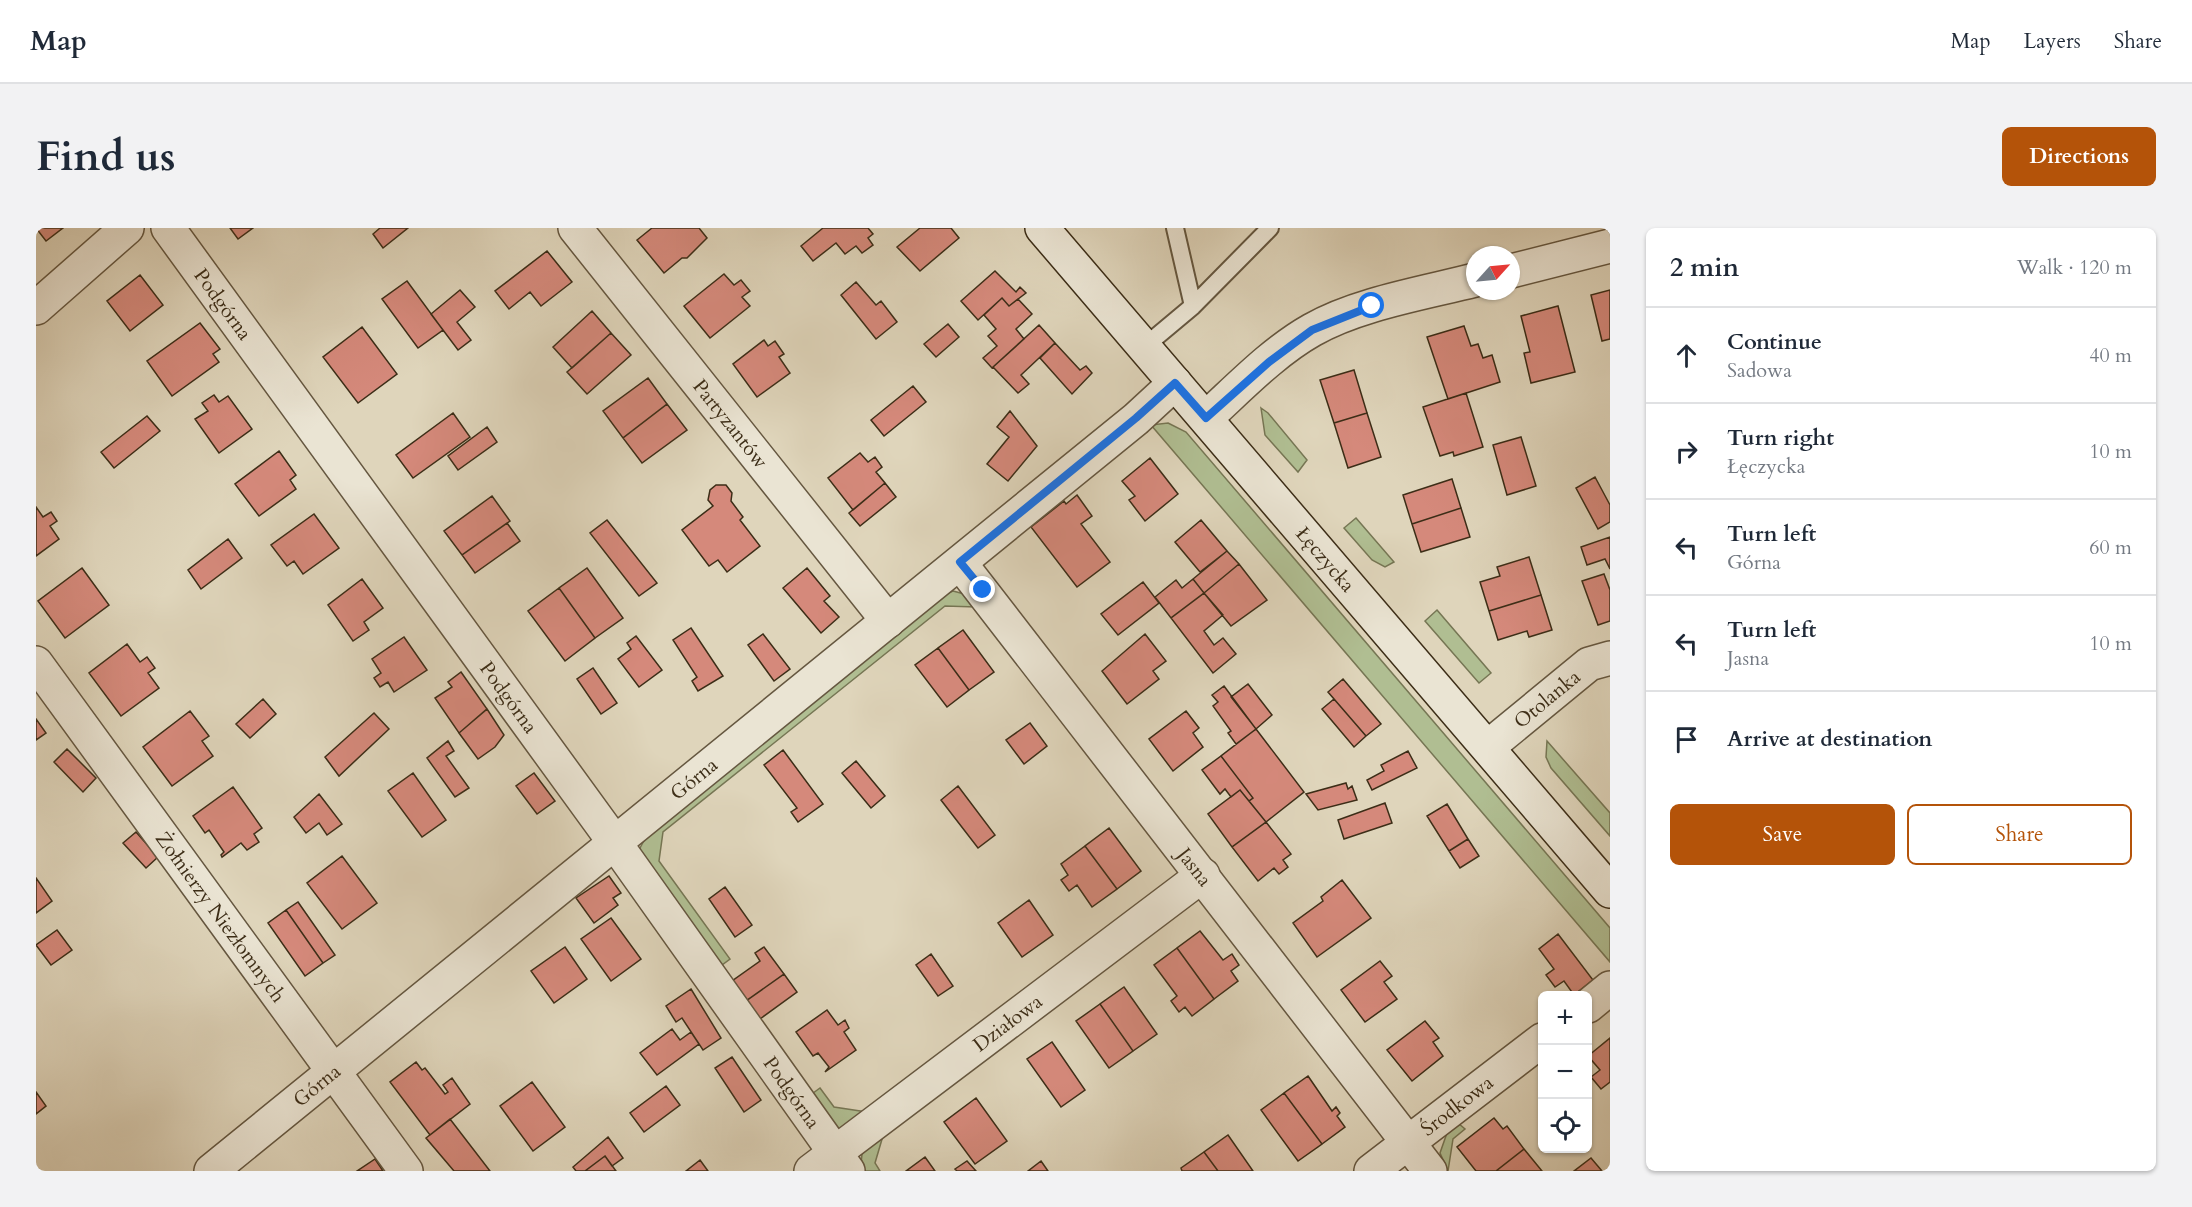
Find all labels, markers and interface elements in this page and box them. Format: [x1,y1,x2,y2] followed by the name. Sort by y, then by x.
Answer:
[30,22,87,60] text: Map
[1951,27,1991,56] text: Map
[2024,27,2081,56] text: Layers
[2114,27,2162,56] text: Share
[2002,127,2156,186] button: Directions
[36,128,176,185] text: Find us
[1466,246,1520,300] north arrow
[1670,250,1739,285] text: 2 min
[2017,254,2132,281] text: Walk · 120 m
[188,263,259,346] street label: Podgórna
[1358,292,1384,318] route start
[1727,327,1822,357] text: Continue
[1670,339,1703,372] icon: ahead
[2089,342,2132,369] text: 40 m
[1727,357,1792,384] text: Sadowa
[687,373,775,474] street label: Partyzantów
[1727,423,1834,453] text: Turn right
[1670,435,1703,468] icon: right
[2089,438,2132,465] text: 10 m
[1727,453,1805,480] text: Łęczycka
[1727,519,1816,549] text: Turn left
[1290,521,1362,598] street label: Łęczycka
[1670,531,1703,564] icon: left
[2089,534,2132,561] text: 60 m
[1727,549,1781,576] text: Górna
[969,576,995,602] route end
[1727,615,1816,645] text: Turn left
[1670,627,1703,660] icon: left
[2089,630,2132,657] text: 10 m
[1727,645,1769,672] text: Jasna
[474,656,544,739] street label: Podgórna
[1508,663,1586,734] street label: Otolanka
[1670,723,1703,756] icon: arrive
[1727,724,1932,754] text: Arrive at destination
[664,751,723,806] street label: Górna
[1670,804,1895,865] button: Save
[1907,804,2132,865] button: Share
[150,826,292,1008] street label: Żołnierzy Niezłomnych
[1169,839,1219,892] street label: Jasna
[967,988,1048,1058] street label: Działowa
[1538,991,1592,1153] map controls
[1538,991,1592,1045] button: +
[1538,1045,1592,1099] button: −
[757,1051,827,1134] street label: Podgórna
[287,1057,346,1113] street label: Górna
[1415,1069,1499,1142] street label: Środkowa
[1538,1099,1592,1153] button: locate

